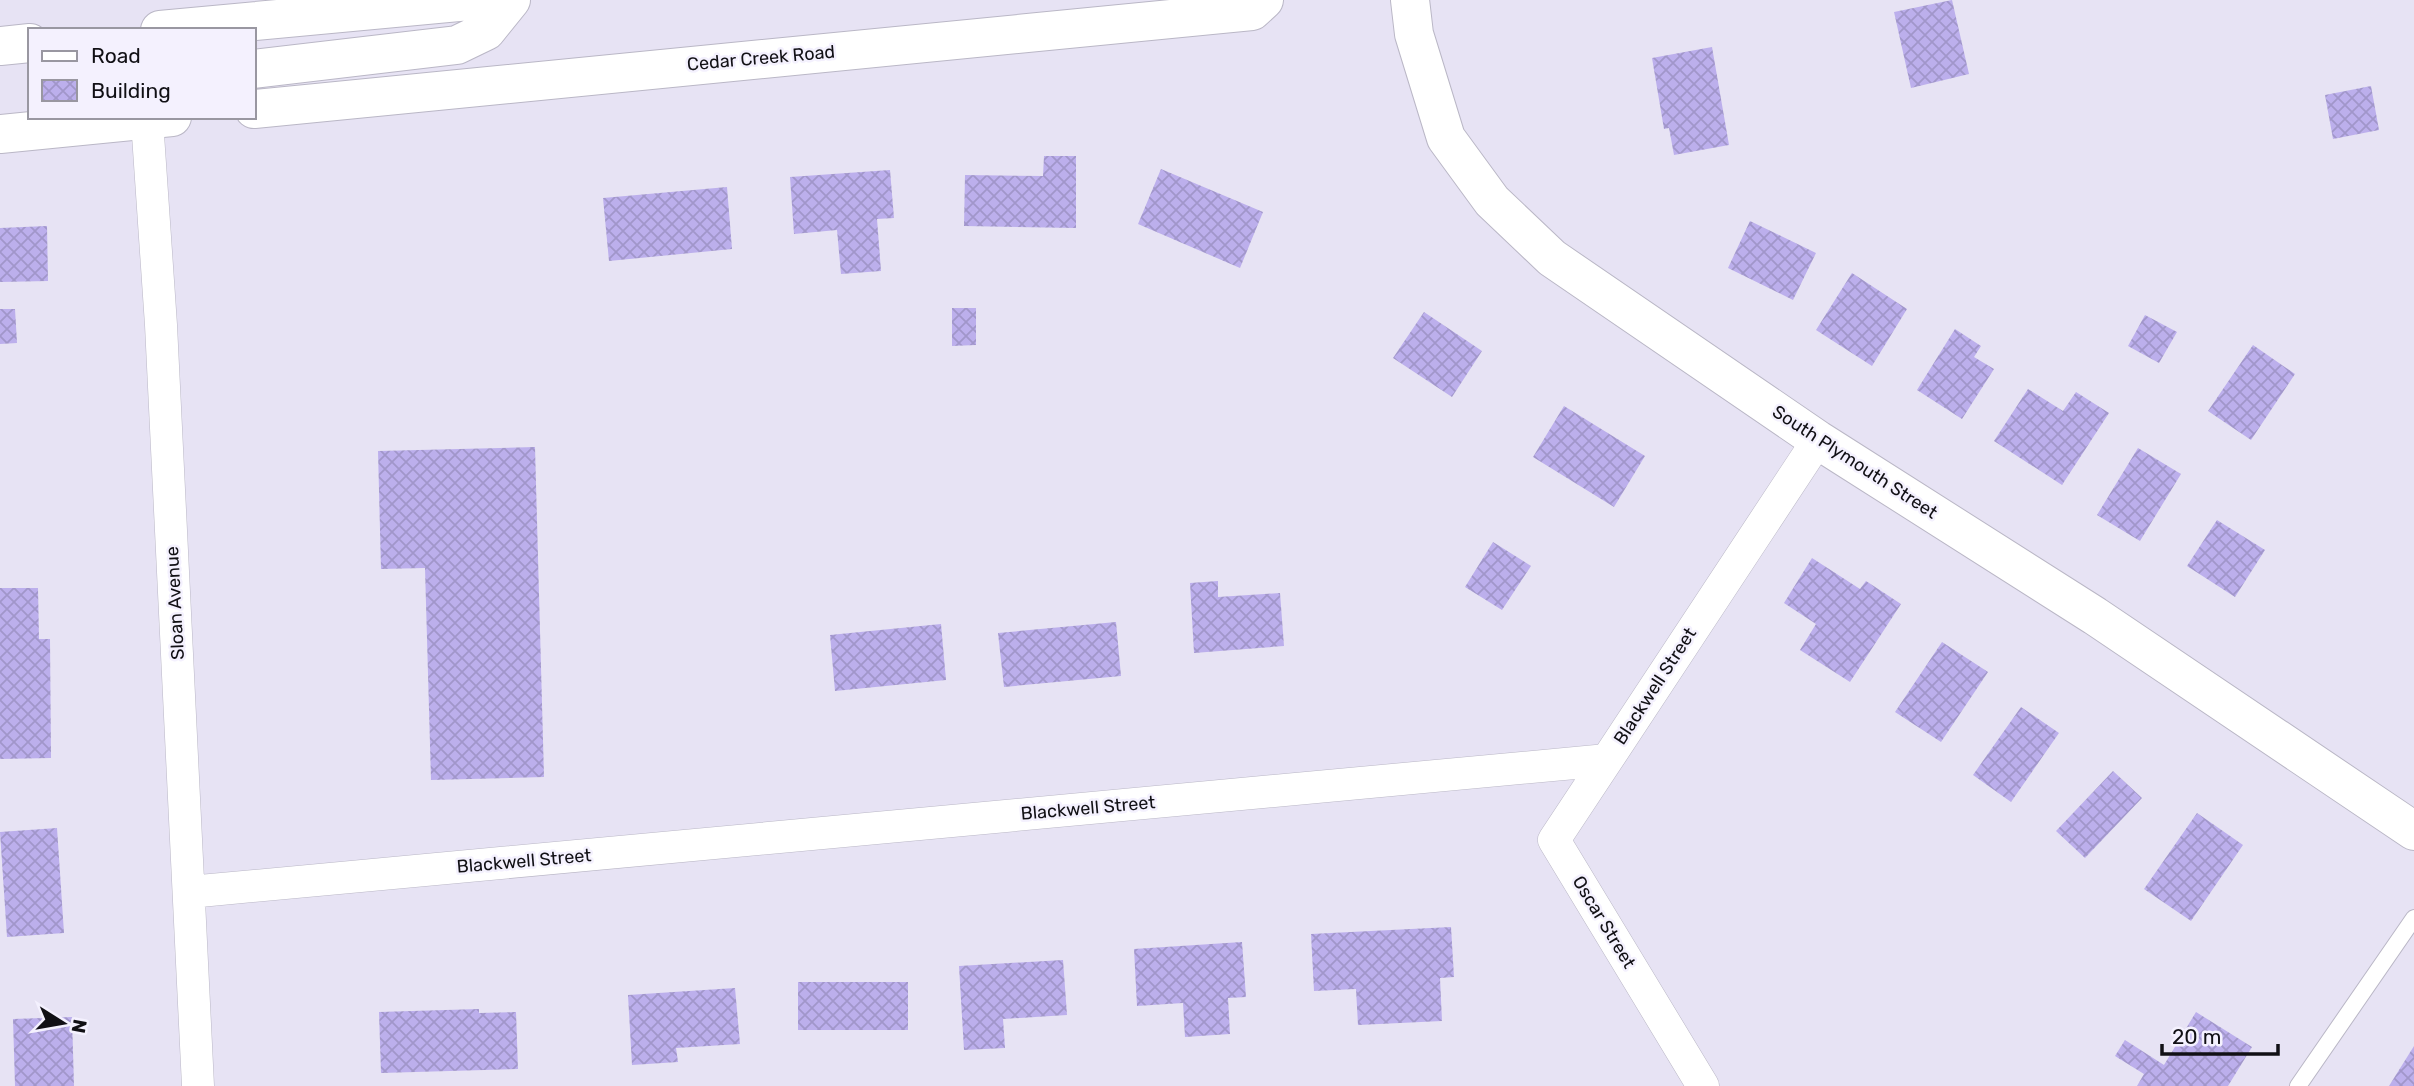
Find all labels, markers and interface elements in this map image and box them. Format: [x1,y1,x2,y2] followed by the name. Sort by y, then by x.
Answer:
[28,28,256,119] legend
[686,41,836,75] street label: Cedar Creek Road
[91,43,141,68] text: Road
[91,78,171,103] text: Building
[1768,400,1942,524] street label: South Plymouth Street
[161,546,189,660] street label: Sloan Avenue
[1609,623,1701,749] street label: Blackwell Street
[1020,791,1156,825] street label: Blackwell Street
[456,844,592,878] street label: Blackwell Street
[1568,872,1640,972] street label: Oscar Street
[28,988,98,1058] north arrow
[2162,1012,2278,1056] scale bar
[67,1017,92,1035] text: N
[2172,1024,2221,1049] text: 20 m

